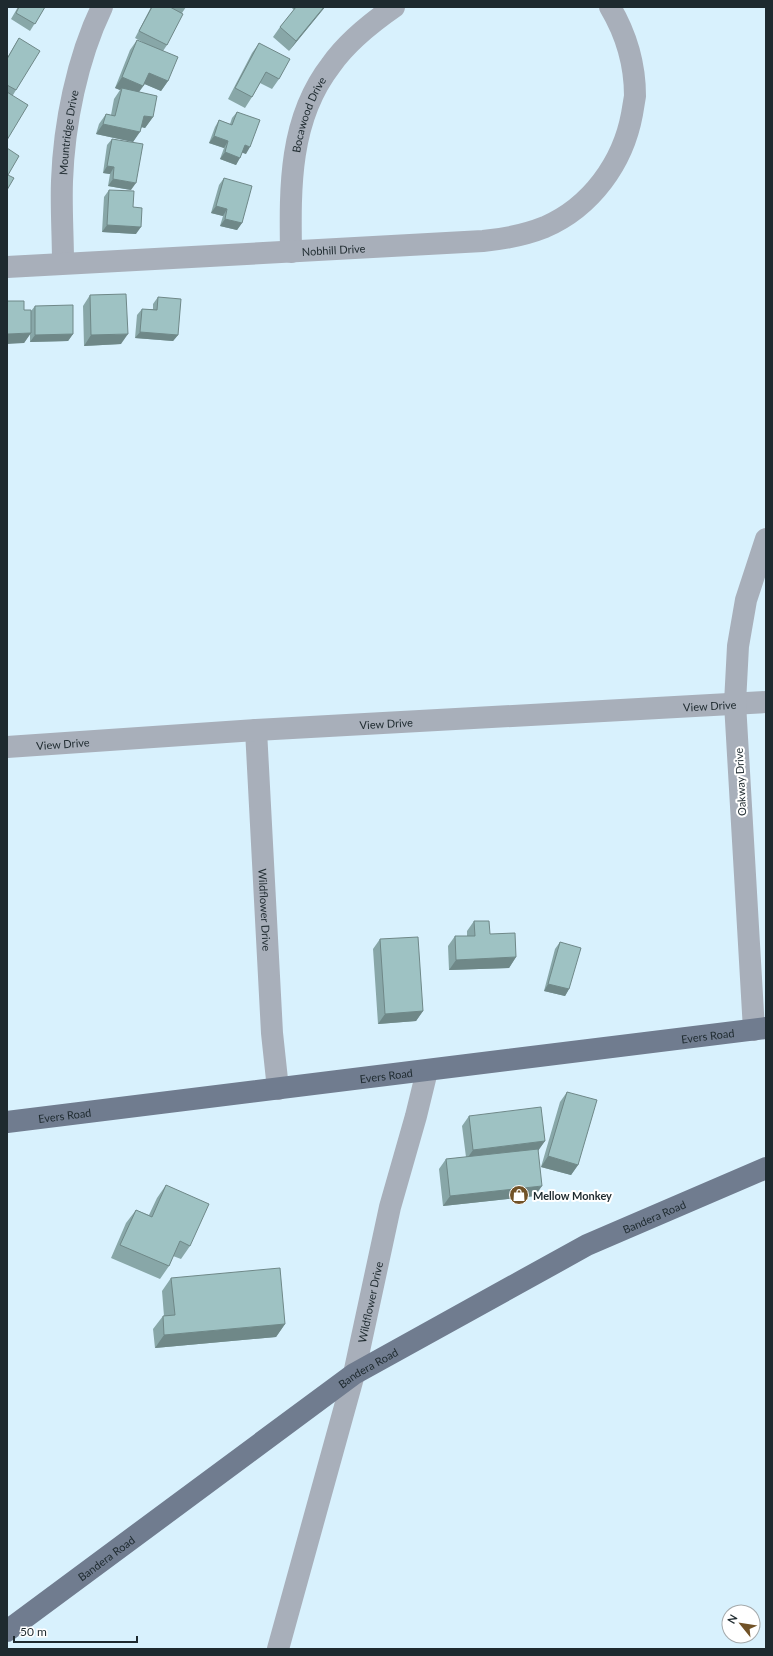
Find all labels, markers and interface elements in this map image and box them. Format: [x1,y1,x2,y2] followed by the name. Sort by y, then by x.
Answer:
[289,74,328,153] street label: Bocawood Drive
[56,88,80,175] street label: Mountridge Drive
[301,241,366,257] street label: Nobhill Drive
[683,697,737,713] street label: View Drive
[359,715,413,731] street label: View Drive
[36,735,90,751] street label: View Drive
[732,747,748,816] street label: Oakway Drive
[257,868,274,952] street label: Wildflower Drive
[680,1025,735,1045] street label: Evers Road
[359,1065,413,1085] street label: Evers Road
[37,1105,92,1125] street label: Evers Road
[508,1184,530,1206] shop icon: Mellow Monkey
[533,1189,612,1202] place label: Mellow Monkey
[620,1197,687,1235] street label: Bandera Road
[354,1260,385,1344] street label: Wildflower Drive
[335,1345,400,1390] street label: Bandera Road
[75,1533,137,1583] street label: Bandera Road
[721,1604,761,1644] north arrow
[724,1612,740,1626] text: N
[14,1618,137,1644] scale bar
[20,1624,47,1639] text: 50 m

